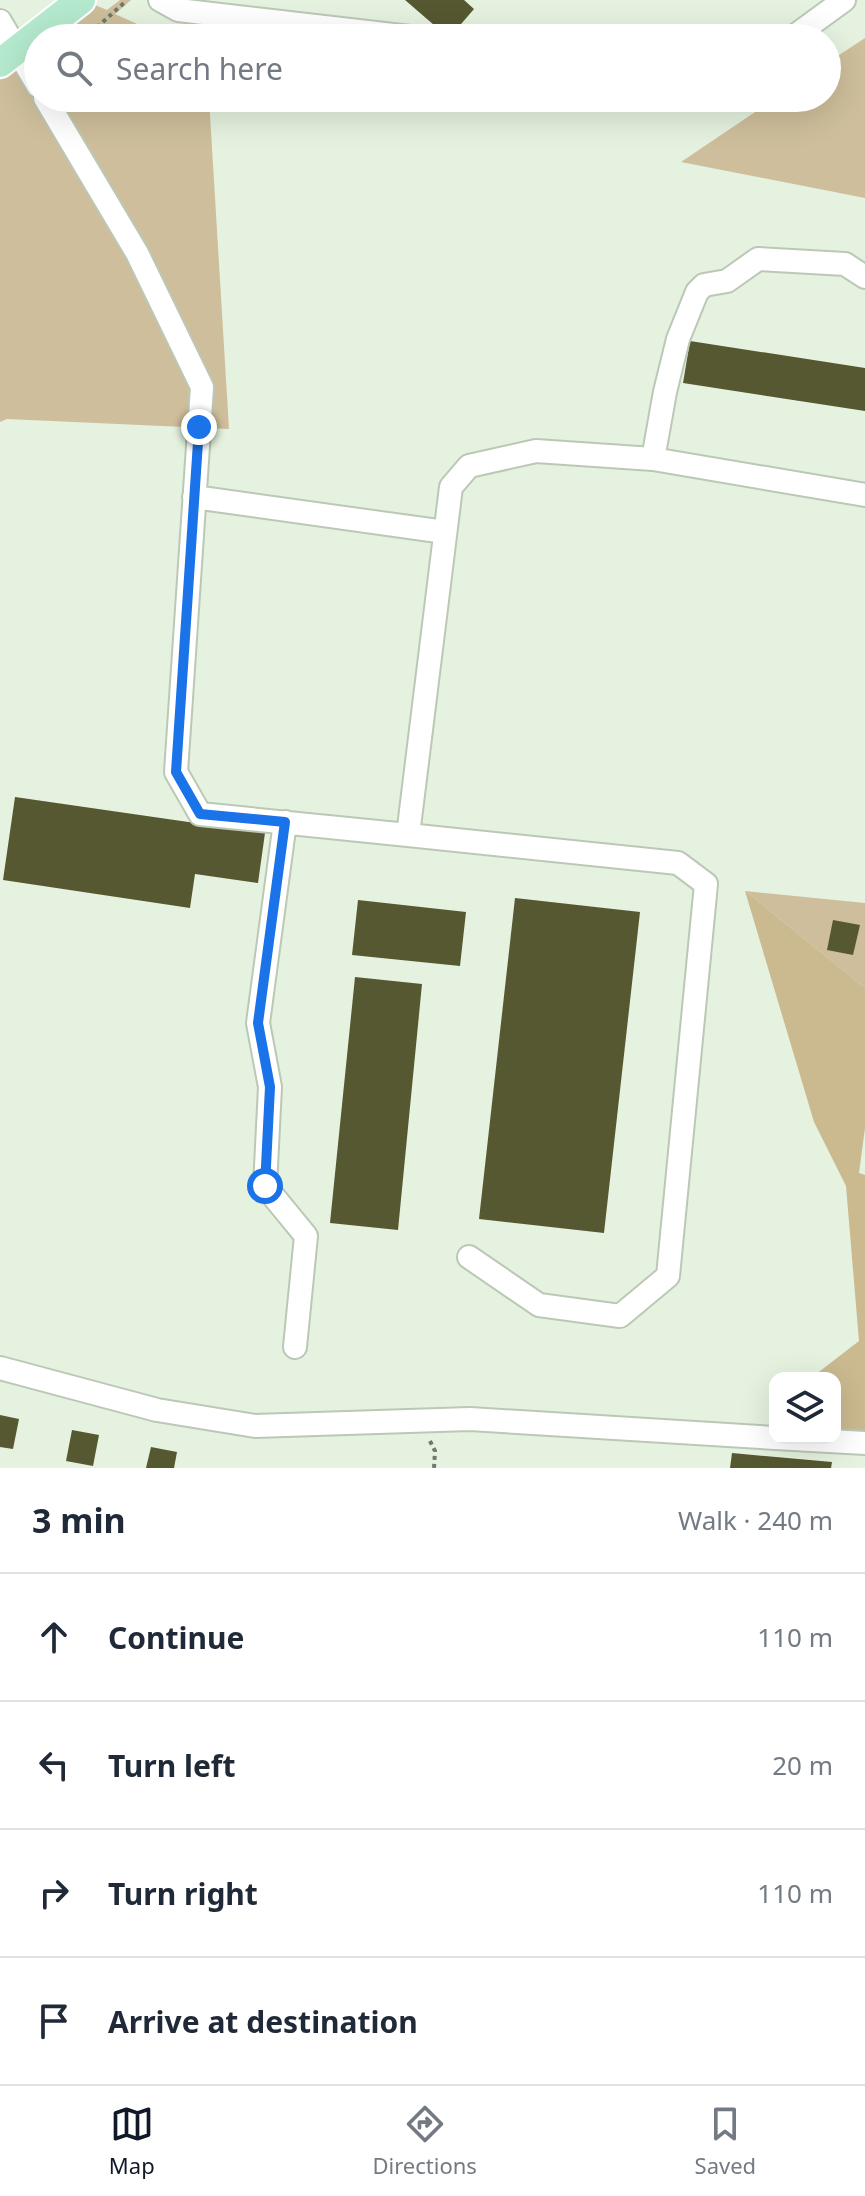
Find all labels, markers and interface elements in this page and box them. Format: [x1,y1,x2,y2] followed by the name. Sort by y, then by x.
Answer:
[24,24,841,112] search box
[52,46,96,90] icon: search
[116,48,283,89] text: Search here
[181,409,217,445] route end
[247,1168,283,1204] route start
[769,1372,841,1444] map controls
[769,1372,841,1444] button: layers
[32,1497,126,1543] text: 3 min
[678,1502,833,1538] text: Walk · 240 m
[32,1615,76,1659] icon: ahead
[108,1617,244,1658] text: Continue
[757,1619,833,1655] text: 110 m
[32,1743,76,1787] icon: left
[108,1745,236,1786] text: Turn left
[772,1747,833,1783] text: 20 m
[32,1871,76,1915] icon: right
[108,1873,258,1914] text: Turn right
[757,1875,833,1911] text: 110 m
[32,1999,76,2043] icon: arrive
[108,2001,418,2042] text: Arrive at destination
[109,2102,155,2180] tab: Map
[372,2102,477,2180] tab: Directions
[695,2102,756,2180] tab: Saved

